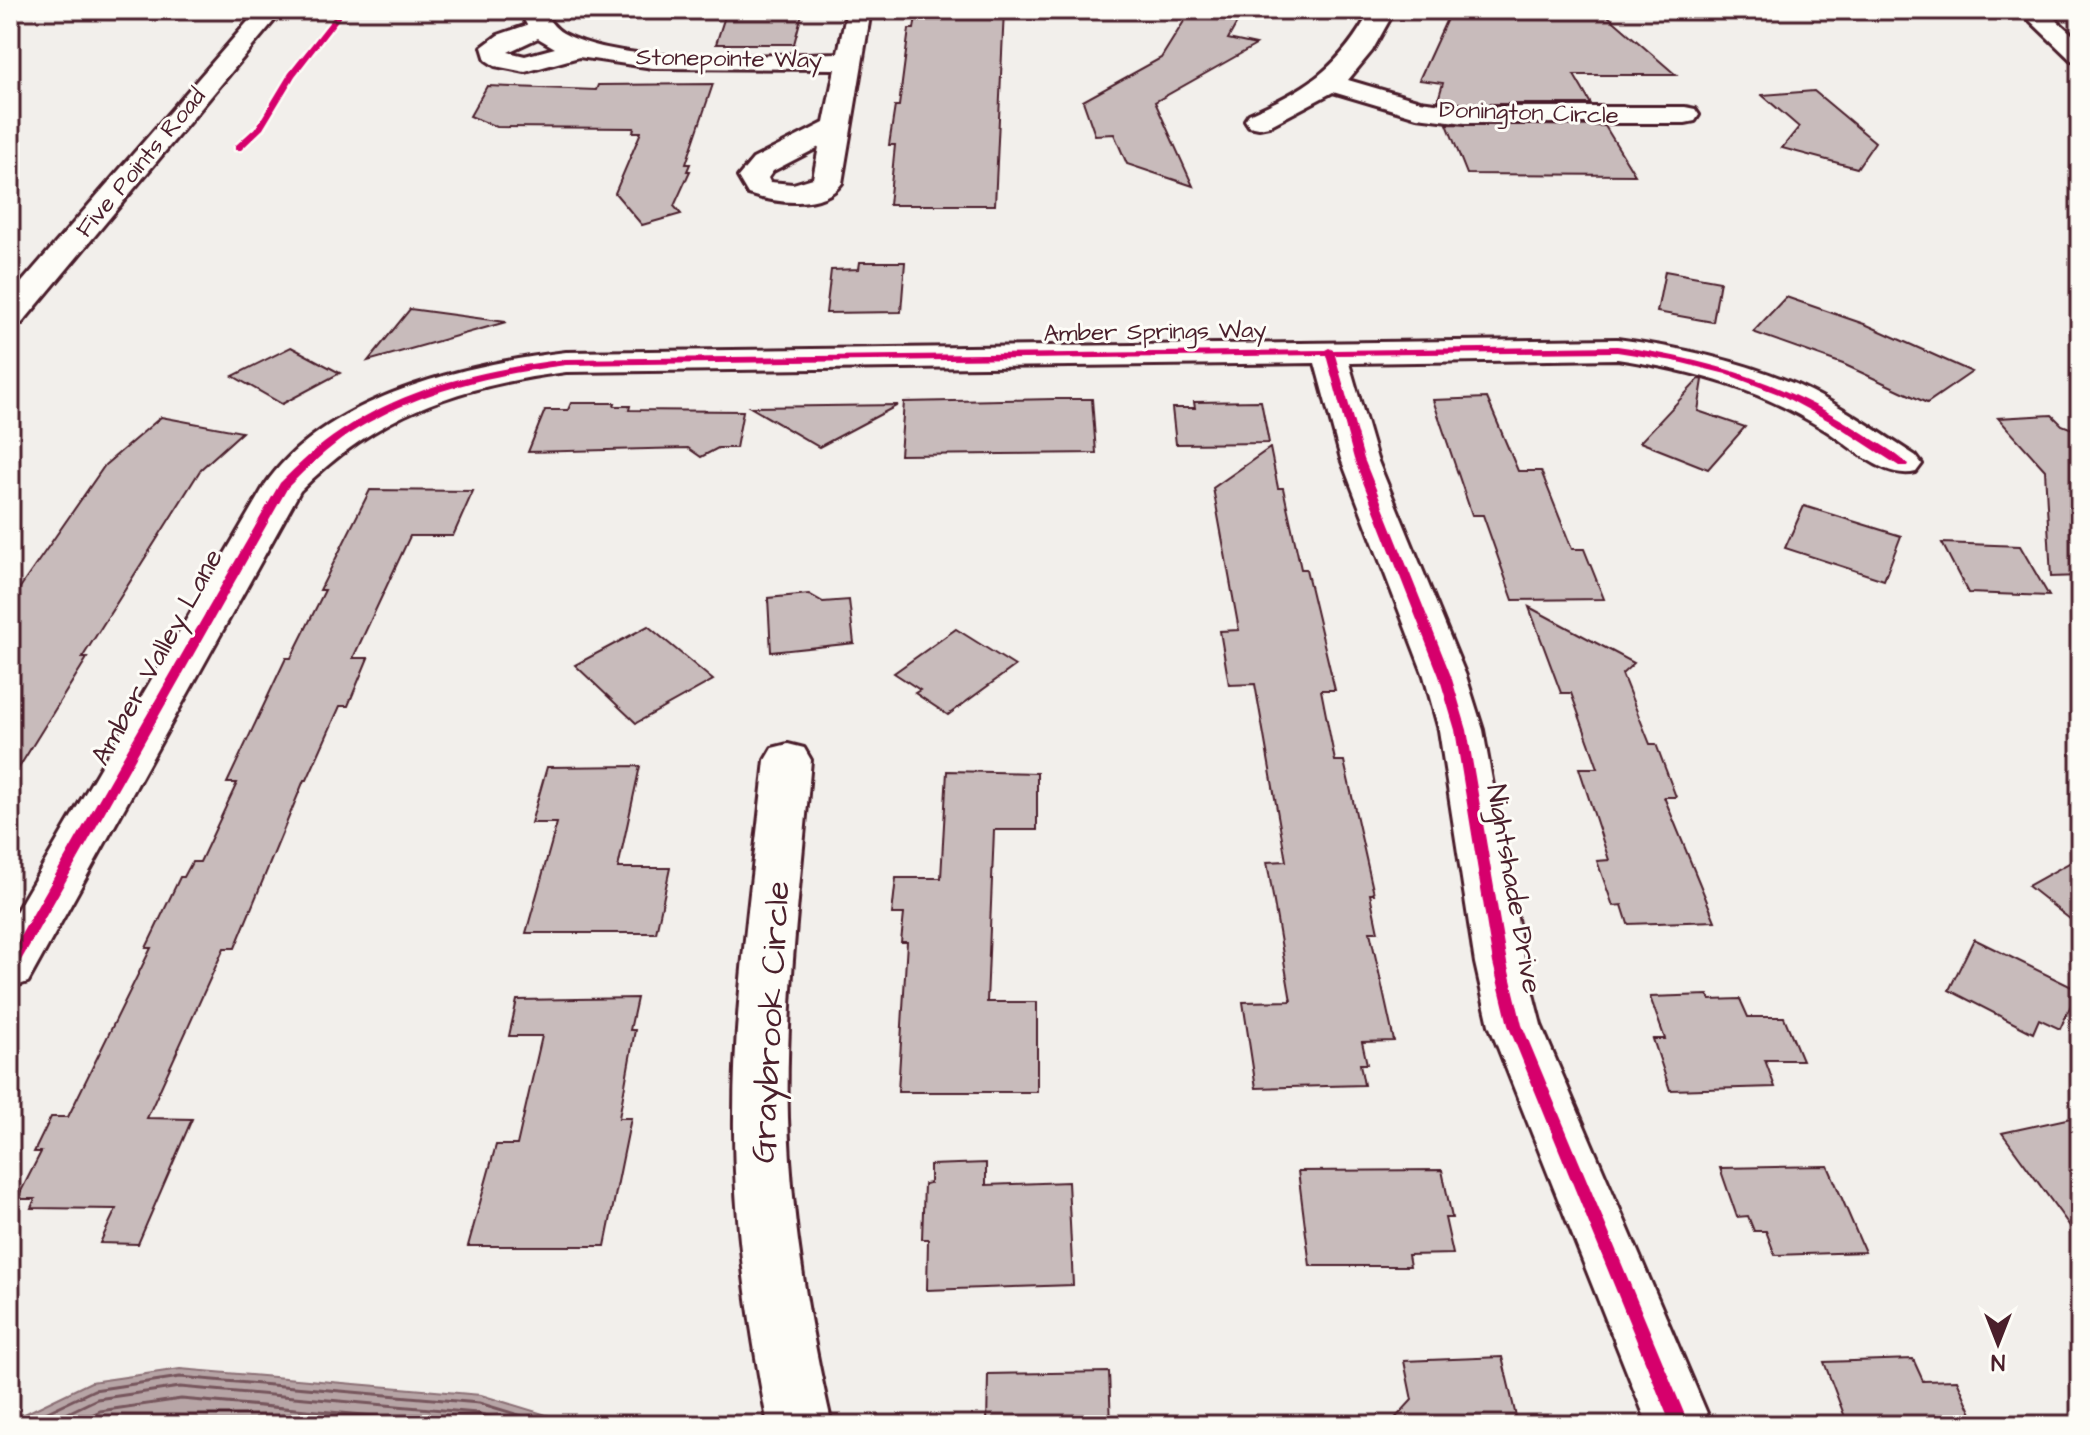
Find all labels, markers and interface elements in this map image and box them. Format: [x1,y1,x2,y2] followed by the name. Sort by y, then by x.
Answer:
[636,40,822,79] street label: Stonepointe Way
[68,81,214,245] street label: Five Points Road
[1439,93,1619,134] street label: Donington Circle
[1043,313,1267,352] street label: Amber Springs Way
[81,542,235,773] street label: Amber Valley Lane
[1475,781,1552,997] street label: Nightshade Drive
[740,880,802,1164] street label: Graybrook Circle
[1958,1303,2038,1383] north arrow
[1991,1346,2005,1377] text: N

